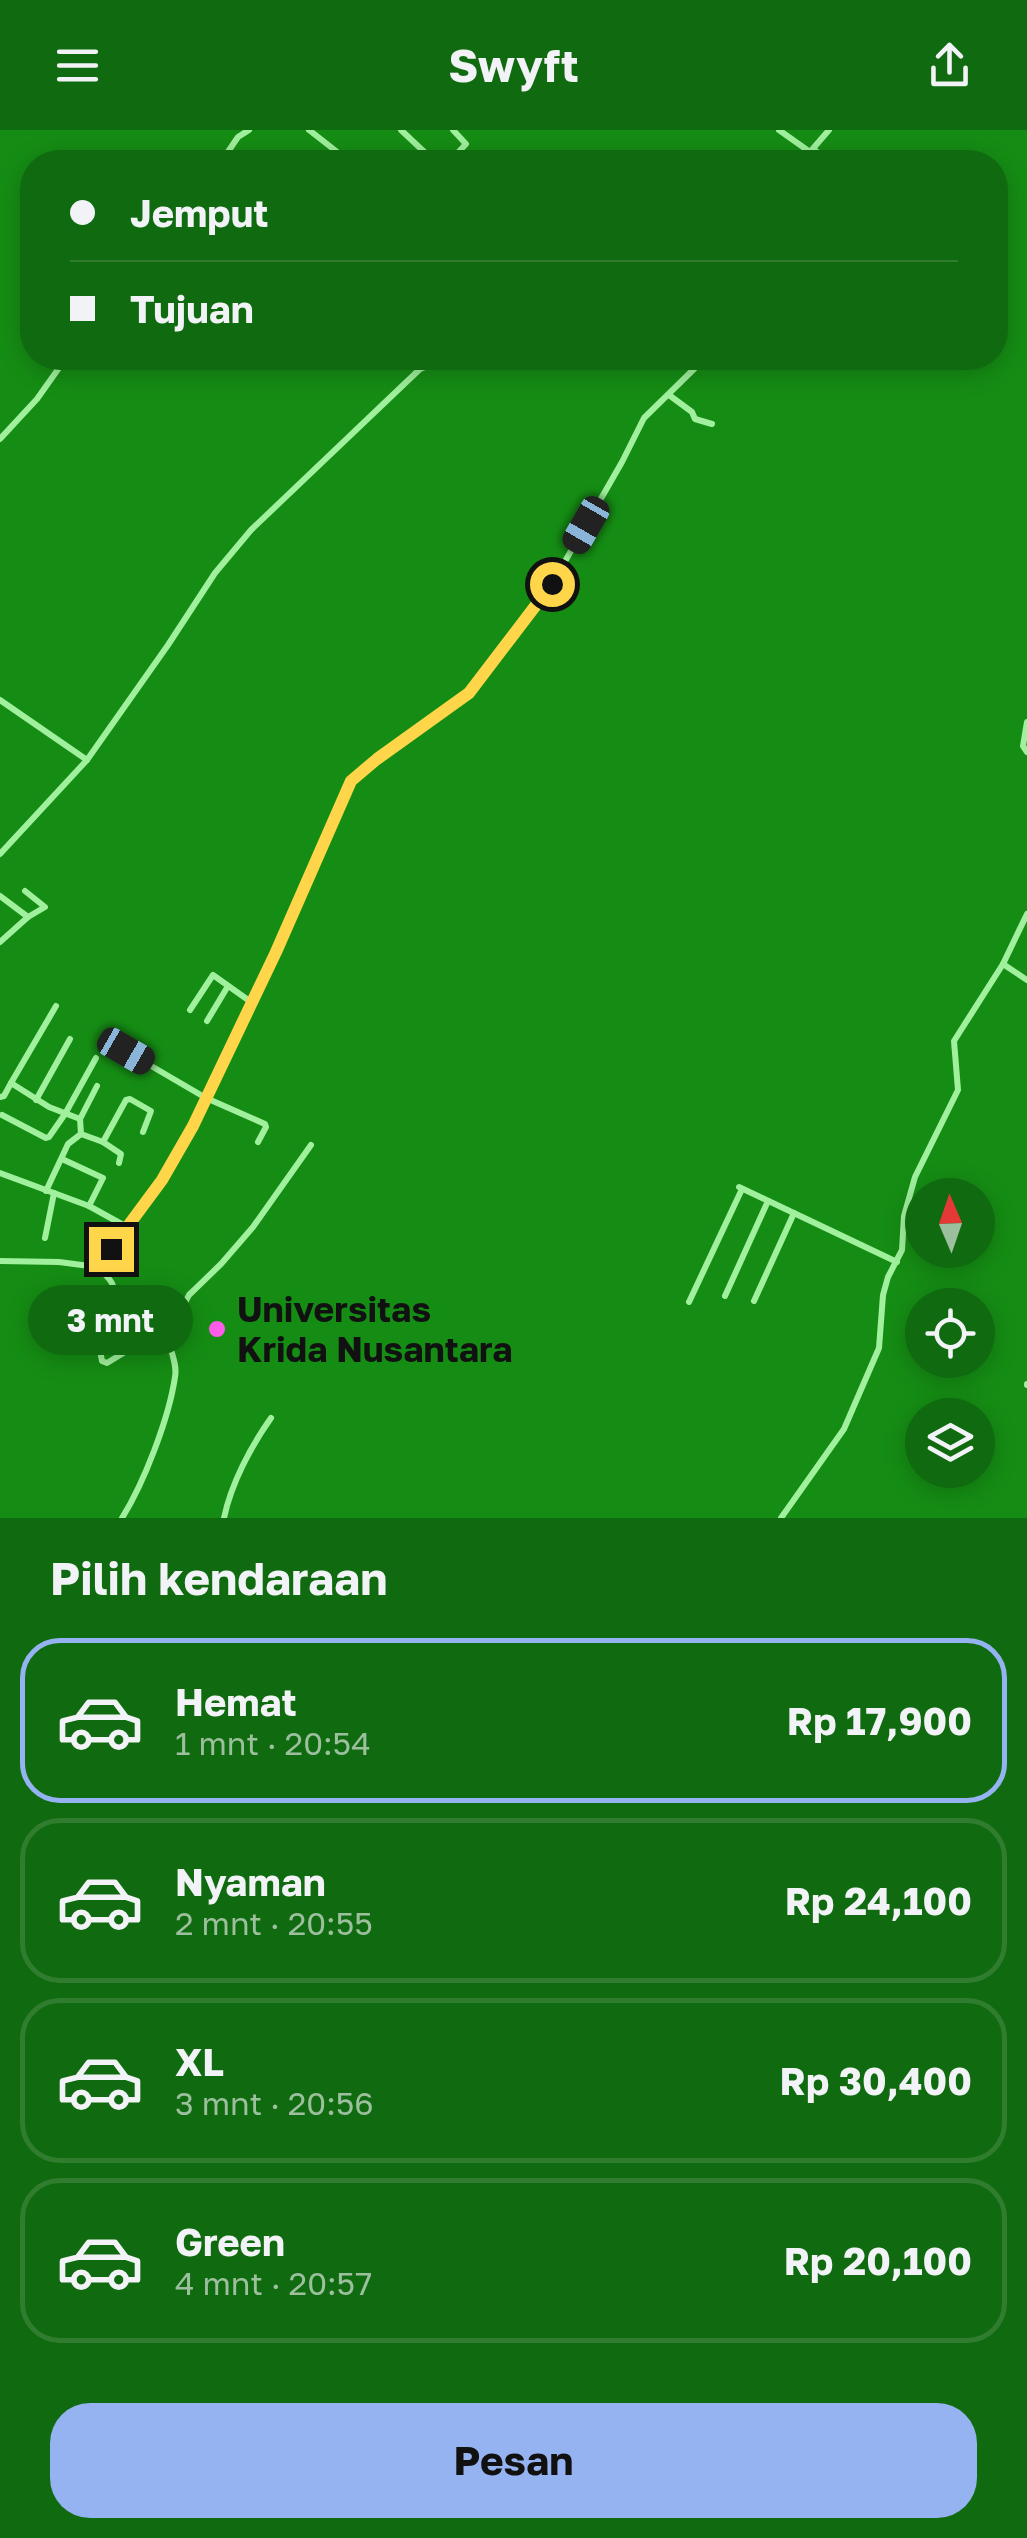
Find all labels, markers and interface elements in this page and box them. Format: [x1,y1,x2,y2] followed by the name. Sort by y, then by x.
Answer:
[50,38,105,93] icon: menu
[448,38,579,92] text: Swyft
[922,38,977,93] icon: share
[130,190,269,235] text: Jemput
[130,286,254,331] text: Tujuan
[558,492,614,558] car
[530,562,575,607] route start
[93,1023,159,1079] car
[905,1178,995,1268] north arrow
[905,1178,995,1488] map controls
[89,1227,134,1272] route end
[28,1284,194,1354] callout: 3 mnt
[237,1288,512,1370] place label: Universitas Krida Nusantara
[905,1288,995,1378] button: locate
[67,1301,154,1339] text: 3 mnt
[206,1318,228,1340] marker: Universitas Krida Nusantara
[905,1398,995,1488] button: layers
[50,1551,387,1605] text: Pilih kendaraan
[55,1676,145,1766] icon: car
[175,1679,297,1724] text: Hemat
[787,1698,972,1743] text: Rp 17,900
[175,1724,371,1762] text: 1 mnt · 20:54
[55,1856,145,1946] icon: car
[175,1859,326,1904] text: Nyaman
[785,1878,972,1923] text: Rp 24,100
[175,1904,373,1942] text: 2 mnt · 20:55
[55,2036,145,2126] icon: car
[175,2039,224,2084] text: XL
[780,2058,972,2103] text: Rp 30,400
[175,2084,374,2122] text: 3 mnt · 20:56
[55,2216,145,2306] icon: car
[175,2219,285,2264] text: Green
[784,2238,972,2283] text: Rp 20,100
[175,2264,372,2302] text: 4 mnt · 20:57
[50,2403,977,2518] button: Pesan

